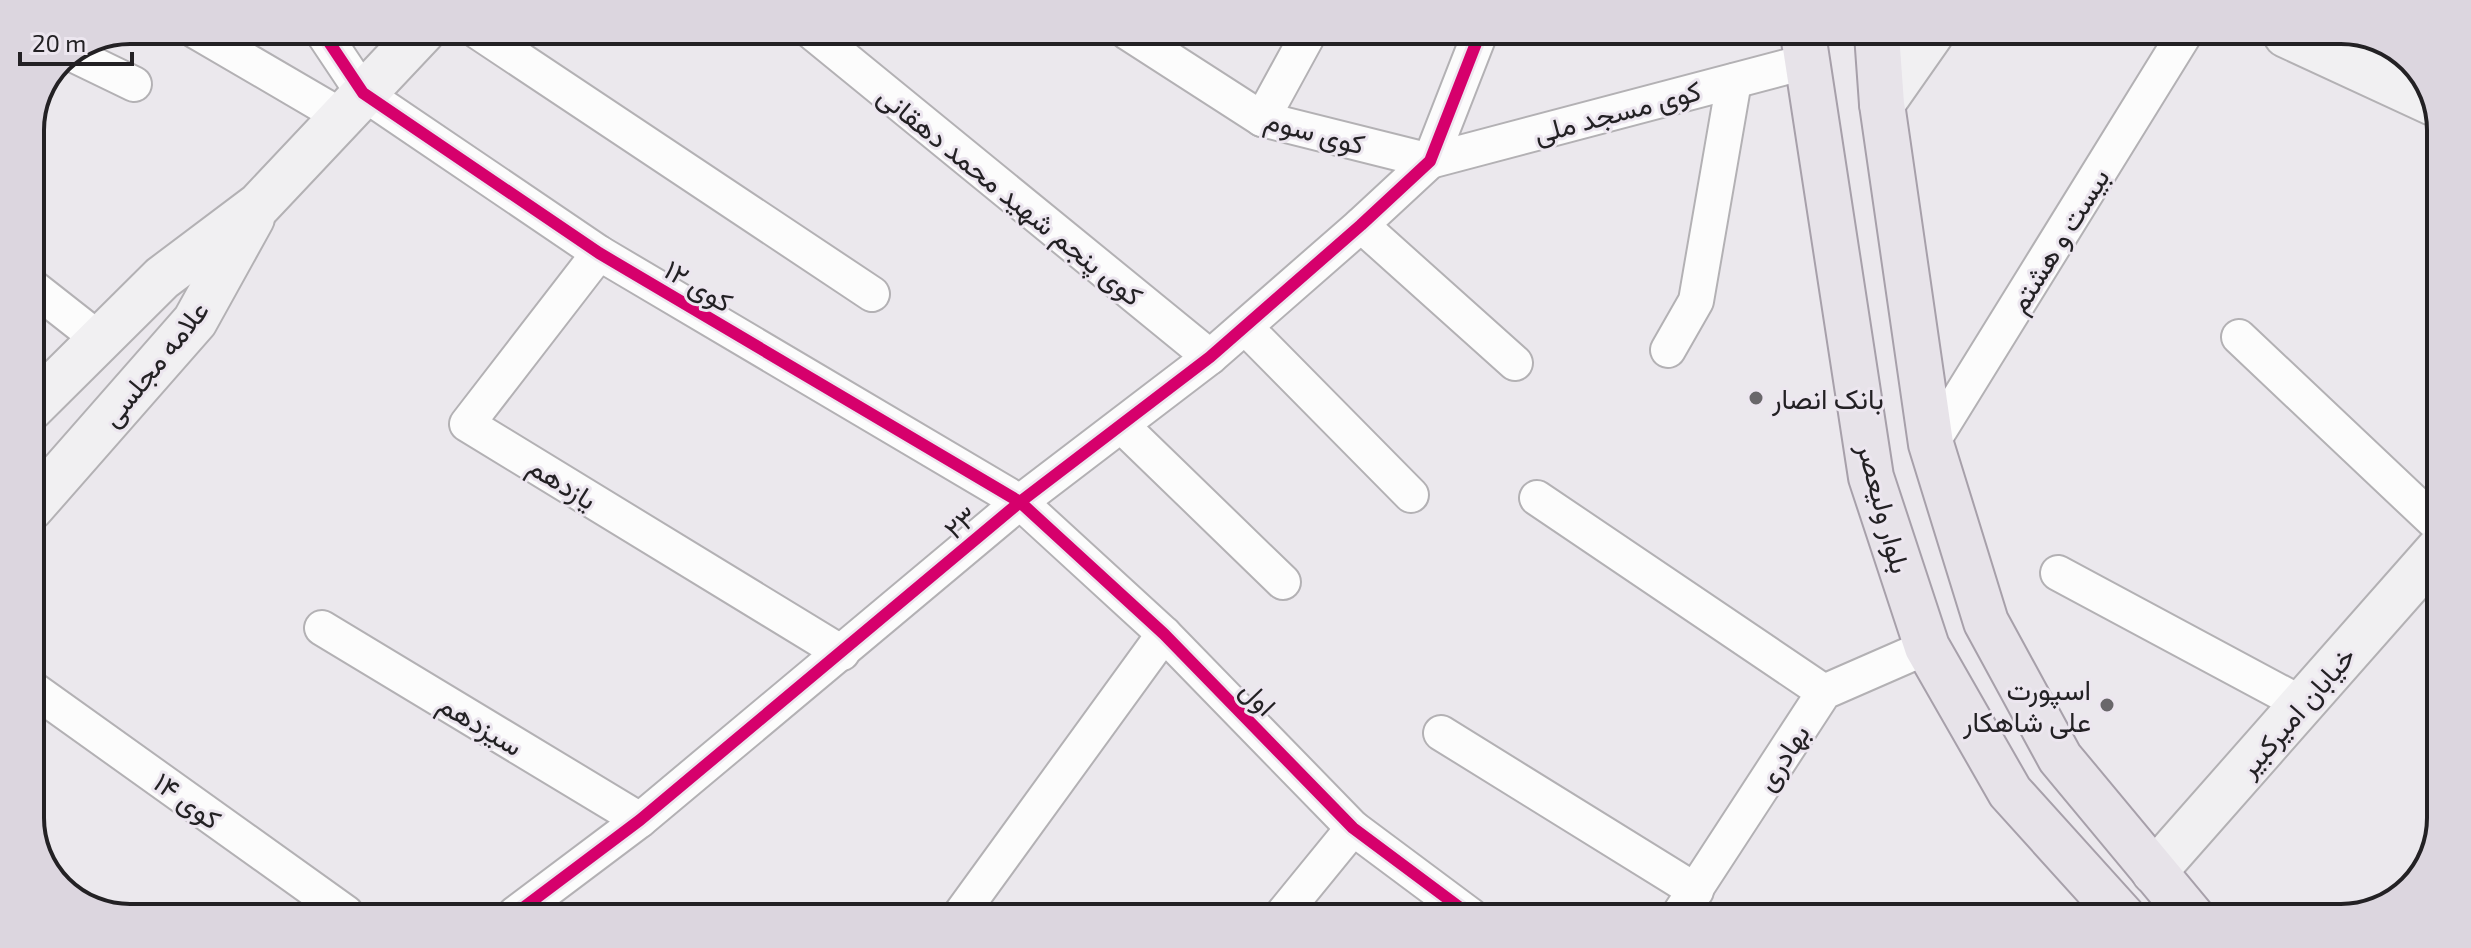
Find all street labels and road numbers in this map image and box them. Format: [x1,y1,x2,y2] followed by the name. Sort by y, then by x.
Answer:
[1530,72,1705,152] street label: کوی مسجد ملی
[870,78,1150,315] street label: کوی پنجم شهید محمد دهقانی
[1261,101,1369,164] street label: کوی سوم
[2000,161,2118,320] street label: بیست و هشتم
[658,251,739,320] street label: کوی ۱۲
[93,293,216,433] street label: علامه مجلسی
[1849,438,1919,577] street label: بلوار ولیعصر
[521,448,603,519] street label: یازدهم
[936,498,984,546] street label: ۲۳
[2229,639,2363,785] street label: خیابان امیرکبیر
[1233,672,1284,723] street label: اول
[431,686,529,765] street label: سیزدهم
[1748,717,1818,798] street label: بهادری
[147,764,228,837] street label: کوی ۱۴

